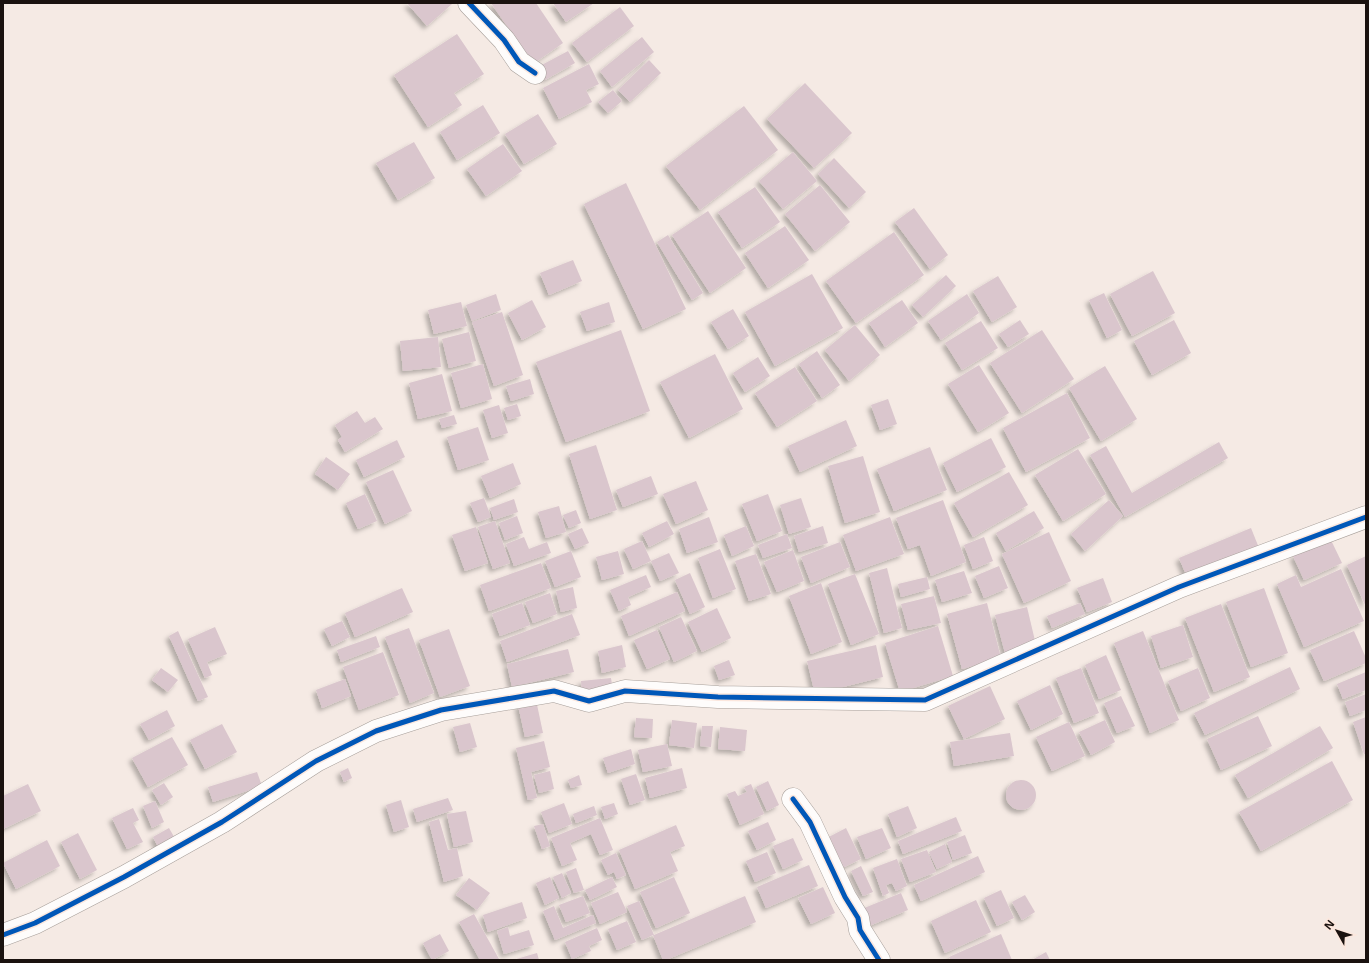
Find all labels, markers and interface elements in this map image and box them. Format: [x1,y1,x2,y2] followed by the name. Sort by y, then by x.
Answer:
[1317,911,1357,951] north arrow
[1320,916,1337,933] text: N

